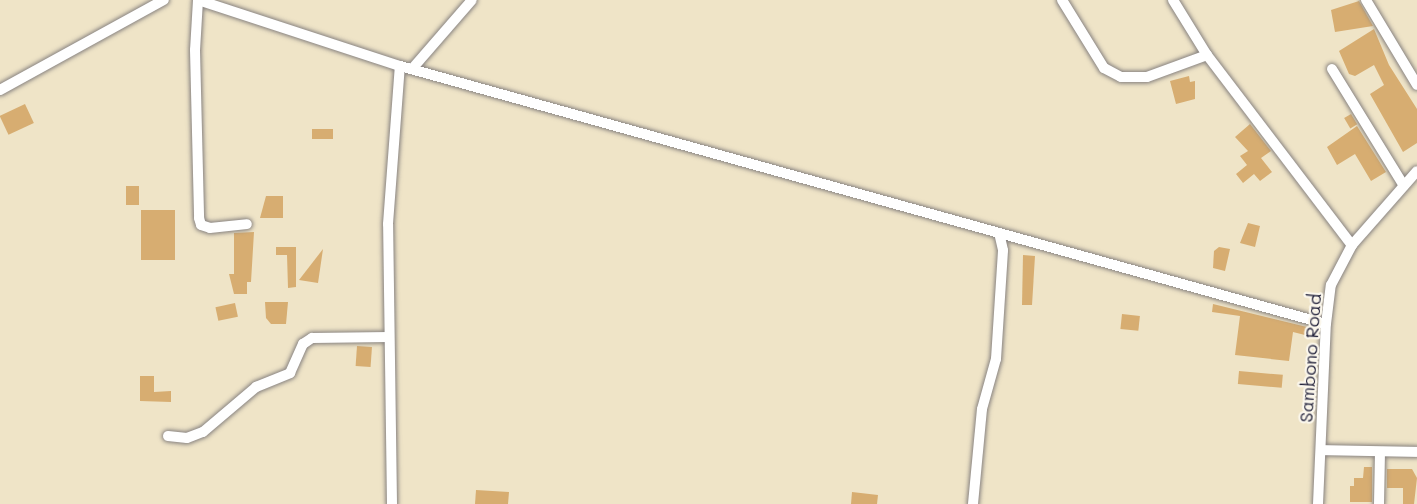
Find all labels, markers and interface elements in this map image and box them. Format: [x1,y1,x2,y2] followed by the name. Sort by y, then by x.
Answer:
[1295,293,1325,423] street label: Sambono Road

